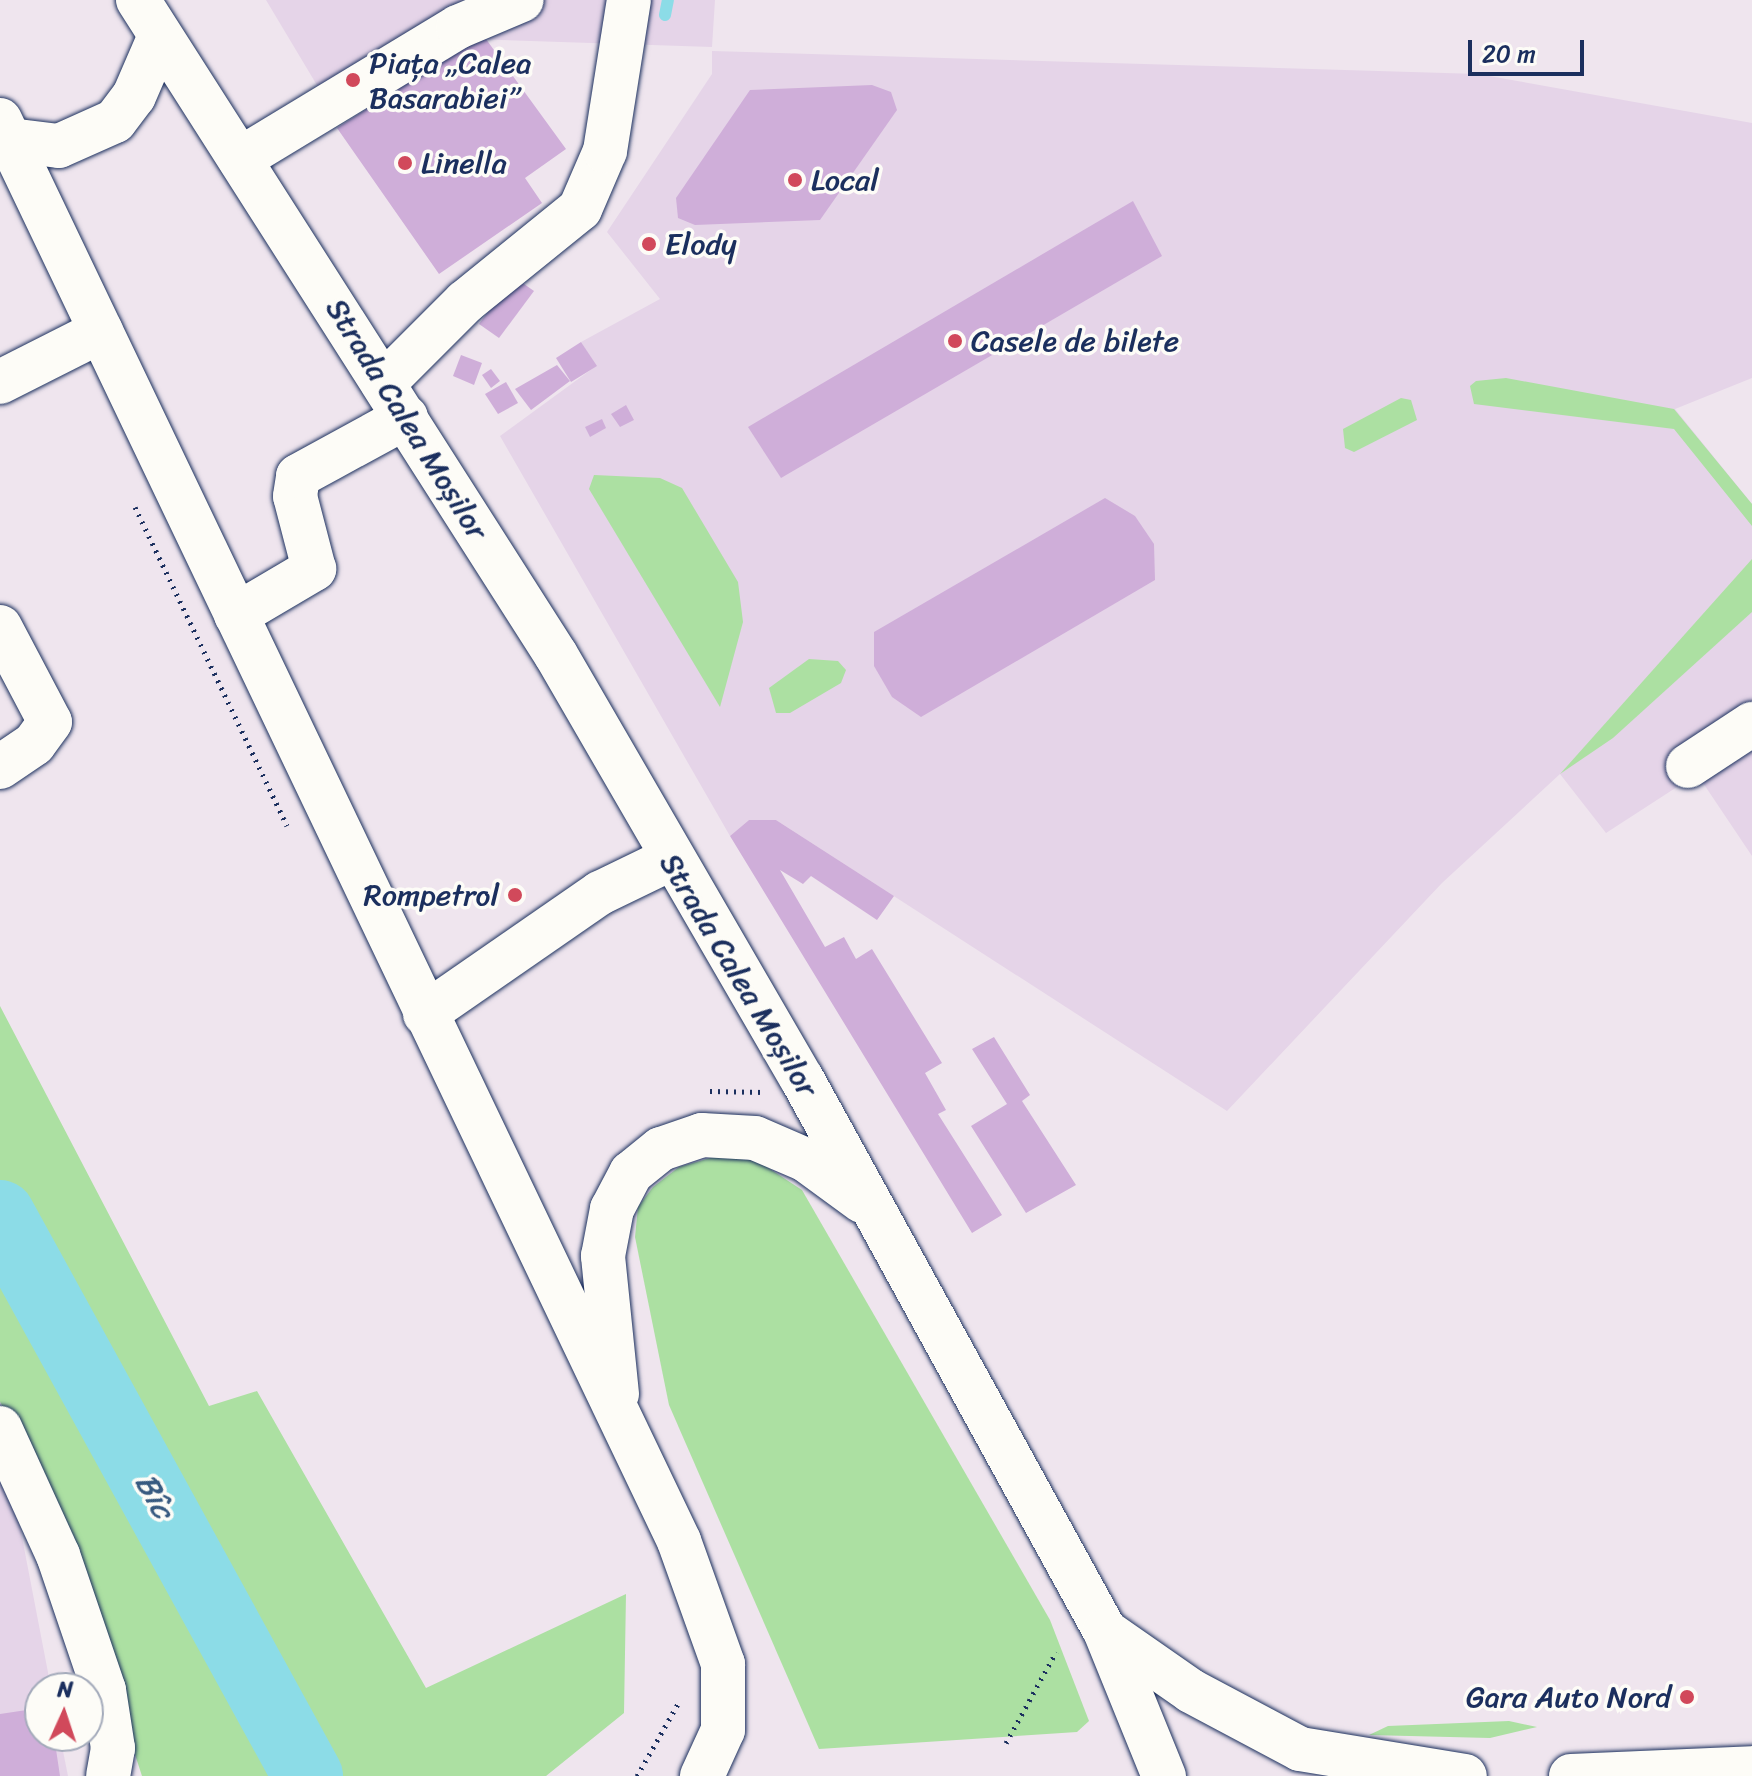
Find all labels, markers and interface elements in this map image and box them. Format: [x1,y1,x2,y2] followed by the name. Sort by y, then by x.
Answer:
[1472,24,1588,74] scale bar
[1482,33,1536,75] text: 20 m
[369,45,531,116] place label: Piața „Calea Basarabiei”
[344,71,362,89] marker: Piața „Calea Basarabiei”
[421,145,507,181] place label: Linella
[396,154,414,172] marker: Linella
[811,162,879,198] place label: Local
[786,171,804,189] marker: Local
[665,226,737,262] place label: Elody
[640,235,658,253] marker: Elody
[319,292,495,546] street label: Strada Calea Moșilor
[971,323,1179,359] place label: Casele de bilete
[946,332,964,350] marker: Casele de bilete
[652,847,826,1103] street label: Strada Calea Moșilor
[363,877,499,913] place label: Rompetrol
[506,886,524,904] marker: Rompetrol
[126,1467,182,1525] water label: Bîc
[57,1670,74,1709] text: N
[24,1672,104,1752] north arrow
[1466,1679,1671,1715] place label: Gara Auto Nord
[1678,1688,1696,1706] marker: Gara Auto Nord

